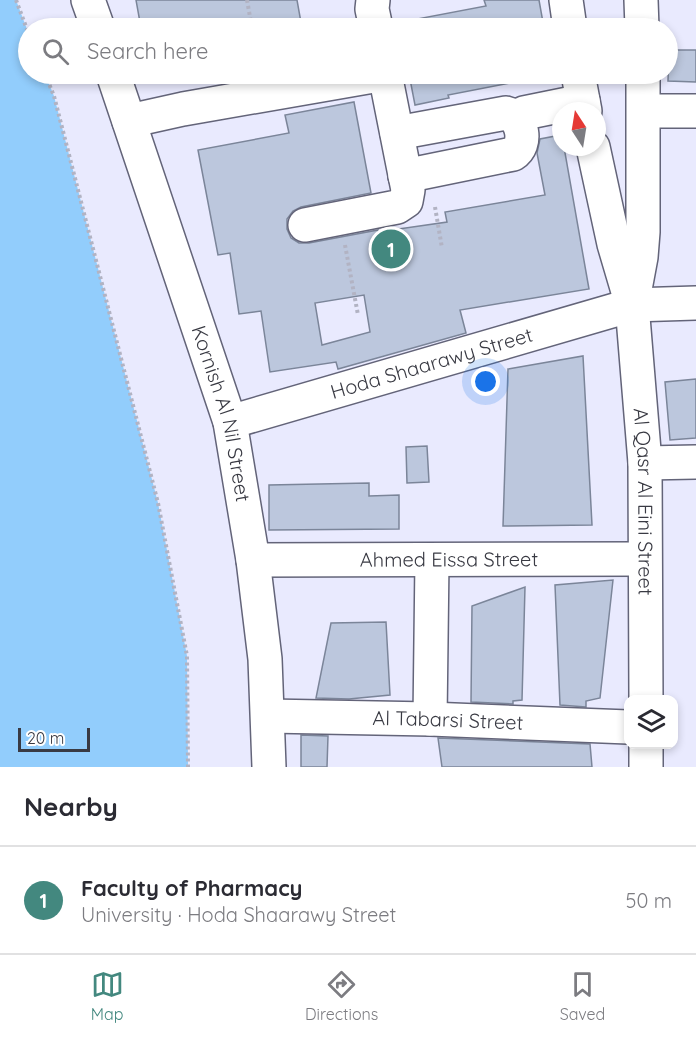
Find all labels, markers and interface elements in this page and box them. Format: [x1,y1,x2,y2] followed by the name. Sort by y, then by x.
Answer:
[18,18,678,84] search box
[39,35,72,68] icon: search
[87,37,208,65] text: Search here
[552,102,606,156] north arrow
[372,226,410,272] pin: 1
[186,322,256,504] street label: Kornish Al Nil Street
[327,322,536,404] street label: Hoda Shaarawy Street
[471,367,500,396] your location
[629,407,659,596] street label: Al Qasr Al Eini Street
[360,546,538,572] street label: Ahmed Eissa Street
[624,695,678,749] map controls
[624,695,678,749] button: layers
[372,705,524,735] street label: Al Tabarsi Street
[18,725,90,752] scale bar
[27,728,64,748] text: 20 m
[24,790,118,823] text: Nearby
[81,874,303,902] text: Faculty of Pharmacy
[40,888,47,913] text: 1
[626,888,672,913] text: 50 m
[81,902,396,927] text: University · Hoda Shaarawy Street
[91,968,124,1024] tab: Map
[305,968,378,1024] tab: Directions
[560,968,605,1024] tab: Saved

